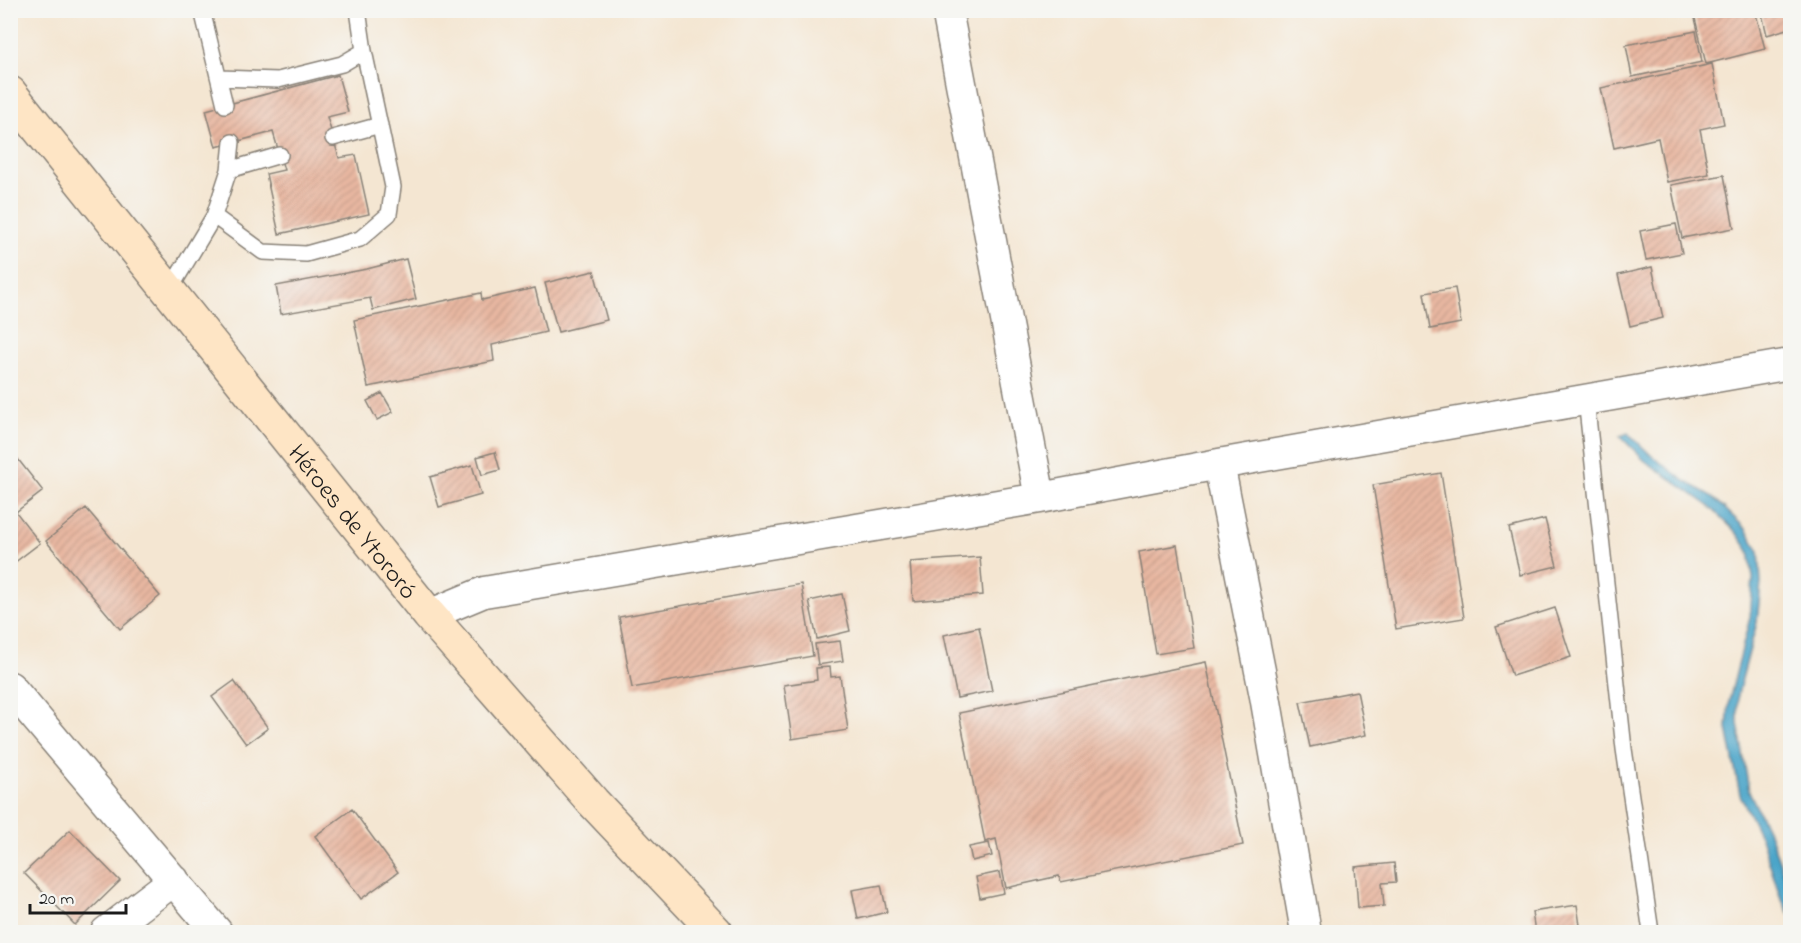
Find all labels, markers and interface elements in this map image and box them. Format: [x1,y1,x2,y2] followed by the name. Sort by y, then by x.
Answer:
[277,437,426,609] street label: Héroes de Ytororó
[30,877,126,915] scale bar
[39,887,74,913] text: 20 m

